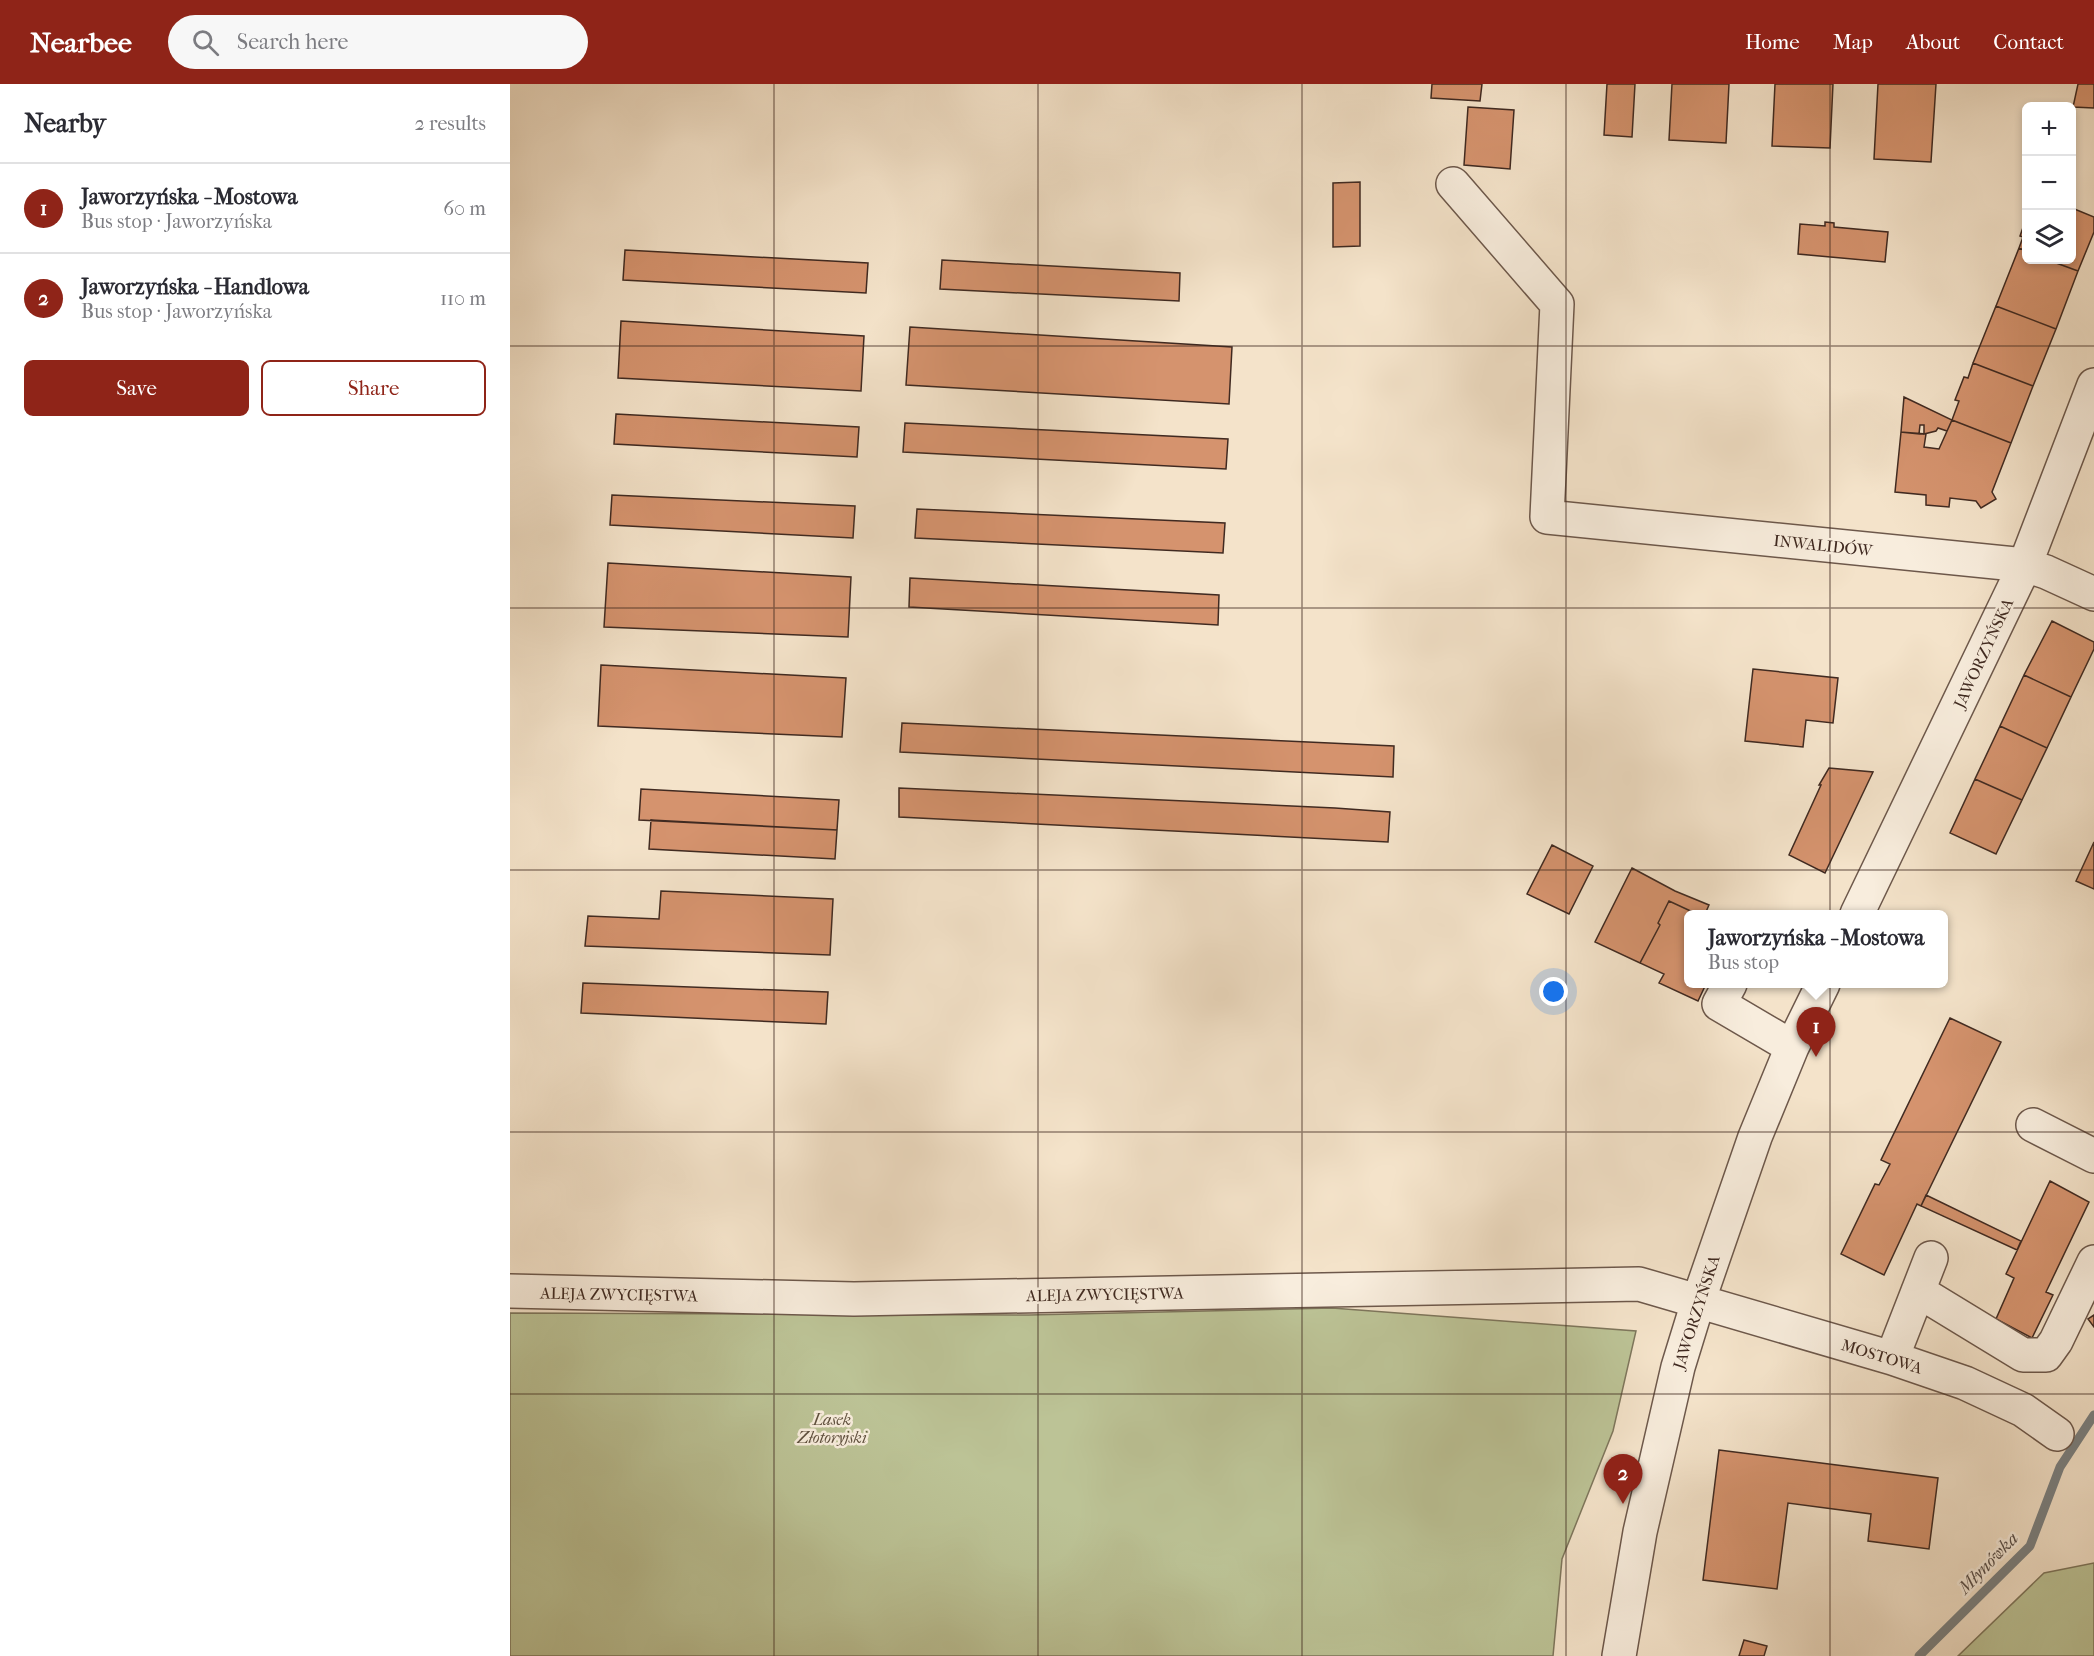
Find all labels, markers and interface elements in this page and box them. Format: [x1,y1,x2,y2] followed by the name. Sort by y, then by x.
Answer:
[168,15,588,69] search box
[30,26,132,59] text: Nearbee
[189,26,222,59] icon: search
[237,29,348,55] text: Search here
[1745,30,1800,54] text: Home
[1833,30,1873,54] text: Map
[1906,30,1960,54] text: About
[1993,30,2064,54] text: Contact
[2022,102,2076,264] map controls
[2022,102,2076,156] button: +
[24,108,106,139] text: Nearby
[415,112,486,135] text: 2 results
[2022,156,2076,210] button: −
[81,184,298,210] text: Jaworzyńska - Mostowa
[40,197,47,220] text: 1
[443,197,486,220] text: 60 m
[81,210,272,233] text: Bus stop · Jaworzyńska
[2022,210,2076,264] button: layers
[81,274,309,300] text: Jaworzyńska - Handlowa
[38,287,49,310] text: 2
[440,287,486,310] text: 110 m
[81,300,272,323] text: Bus stop · Jaworzyńska
[24,360,249,416] button: Save
[261,360,486,416] button: Share
[1772,530,1875,560] street label: INWALIDÓW
[1948,594,2017,713] street label: JAWORZYŃSKA
[1684,910,1948,988] popup
[1708,925,1924,951] text: Jaworzyńska - Mostowa
[1708,951,1779,974] text: Bus stop
[1539,977,1568,1006] your location
[1796,1008,1836,1057] pin: 1
[1668,1252,1724,1373] street label: JAWORZYŃSKA
[539,1284,699,1305] street label: ALEJA ZWYCIĘSTWA
[1025,1284,1185,1305] street label: ALEJA ZWYCIĘSTWA
[1839,1335,1925,1378] street label: MOSTOWA
[797,1410,868,1447] park label: Lasek Złotoryjski
[1604,1454,1642,1504] pin: 2
[1953,1528,2023,1600] water label: Młynówka

